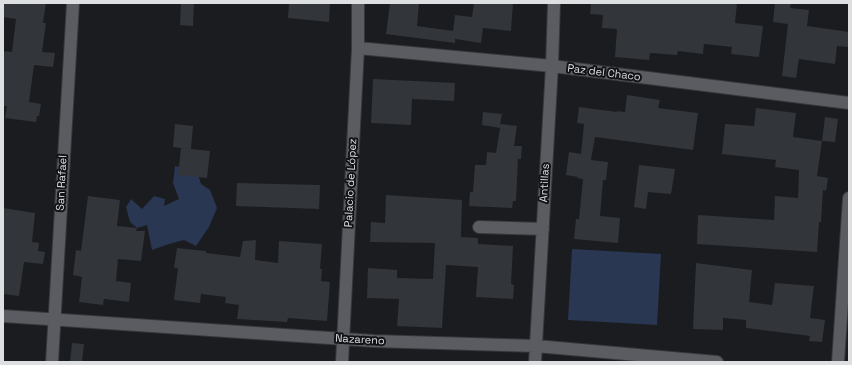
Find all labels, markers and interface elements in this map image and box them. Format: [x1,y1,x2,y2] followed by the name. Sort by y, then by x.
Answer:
[567,62,641,84] street label: Paz del Chaco
[342,138,360,228] street label: Palacio de López
[54,155,70,211] street label: San Rafael
[537,163,553,203] street label: Antillas
[335,332,385,348] street label: Nazareno

